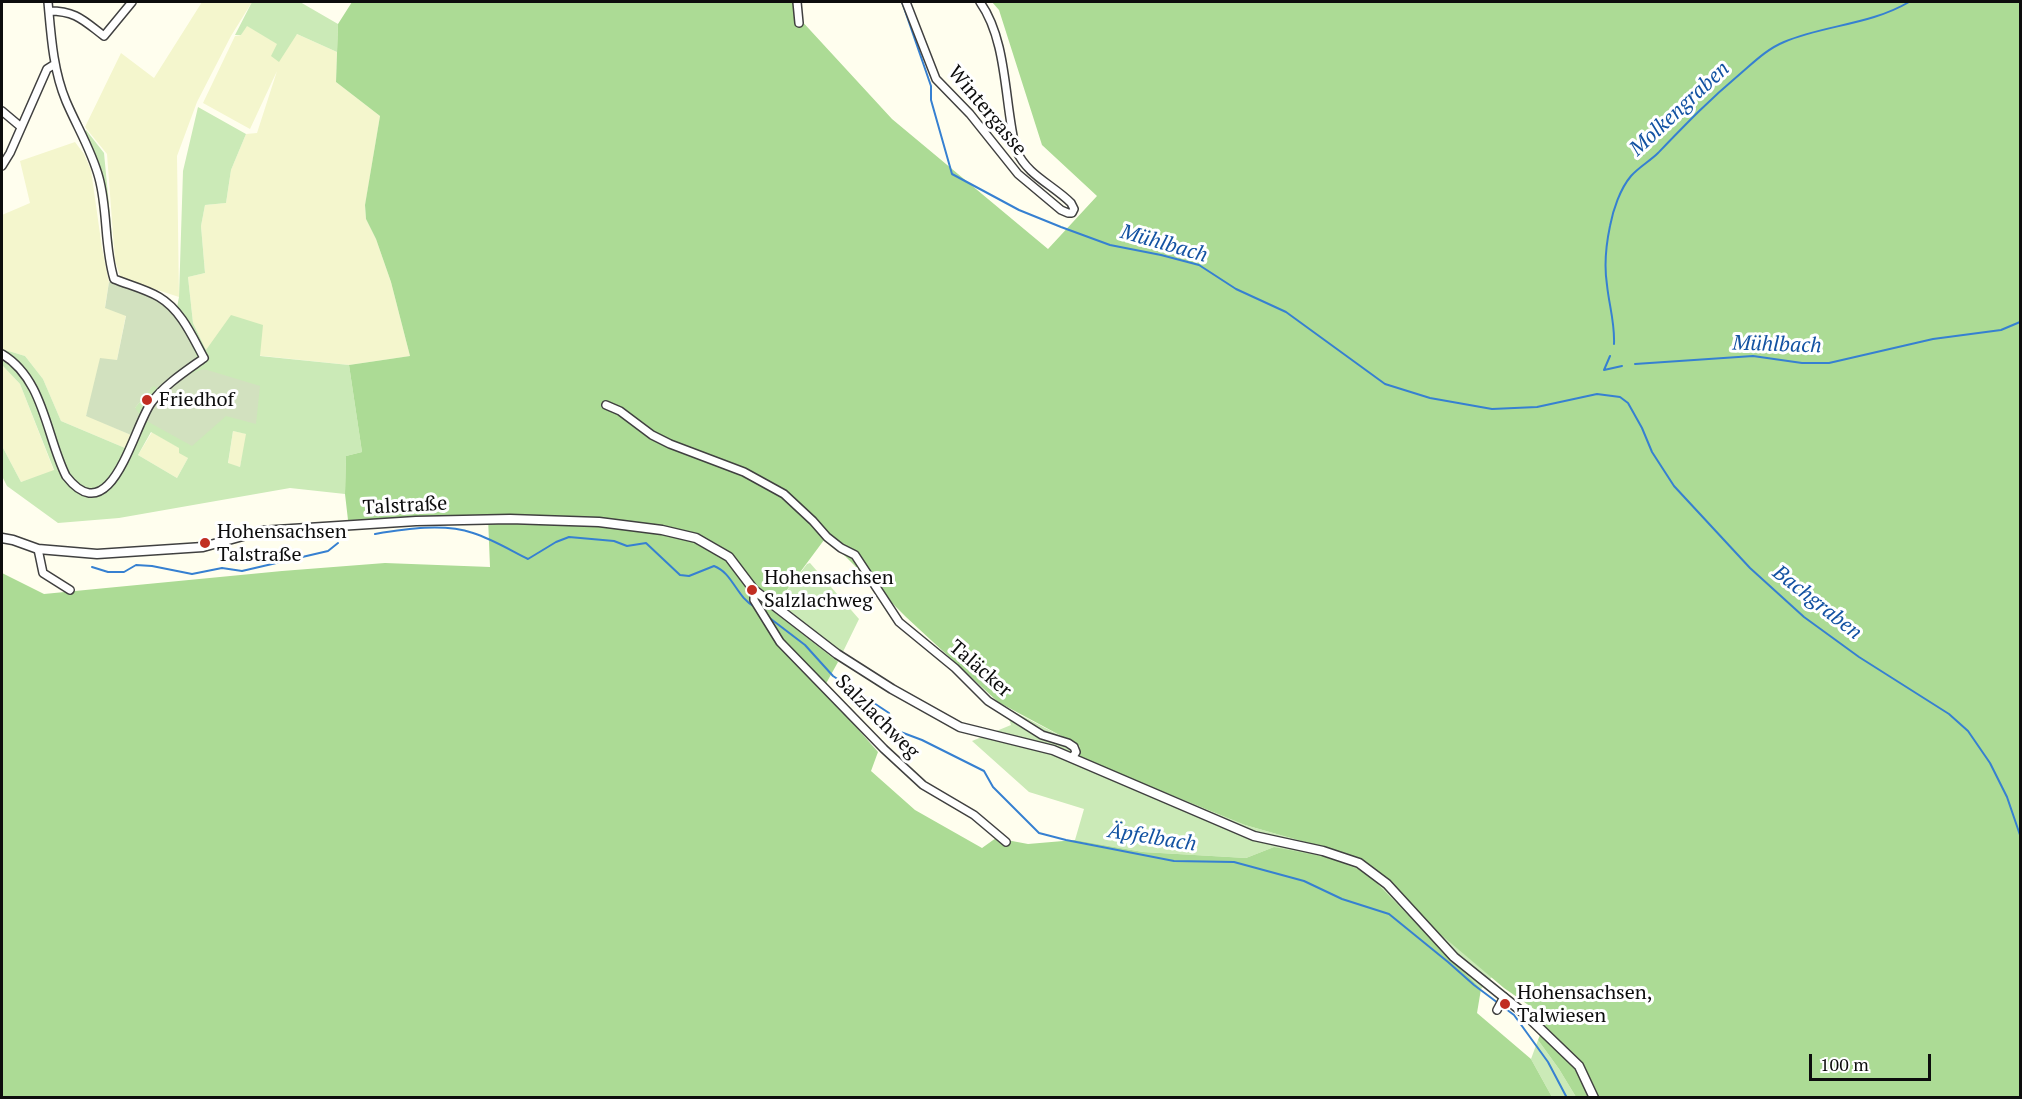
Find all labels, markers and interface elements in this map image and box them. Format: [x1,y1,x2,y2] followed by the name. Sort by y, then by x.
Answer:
[1625,56,1735,162] water label: Molkengraben
[943,61,1031,161] street label: Wintergasse
[1118,220,1210,268] water label: Mühlbach
[1732,331,1822,359] water label: Mühlbach
[159,388,234,412] place label: Friedhof
[140,393,154,407] marker: Friedhof
[362,492,448,520] street label: Talstraße
[217,520,347,567] place label: Hohensachsen Talstraße
[198,536,212,550] marker: Hohensachsen Talstraße
[1767,560,1867,646] water label: Bachgraben
[764,566,894,613] place label: Hohensachsen Salzlachweg
[745,583,759,597] marker: Hohensachsen Salzlachweg
[944,635,1016,703] street label: Taläcker
[830,670,924,764] street label: Salzlachweg
[1106,819,1198,857] water label: Äpfelbach
[1517,981,1652,1028] place label: Hohensachsen, Talwiesen
[1498,997,1512,1011] marker: Hohensachsen, Talwiesen
[1812,1042,1934,1080] scale bar
[1820,1052,1869,1076] text: 100 m

